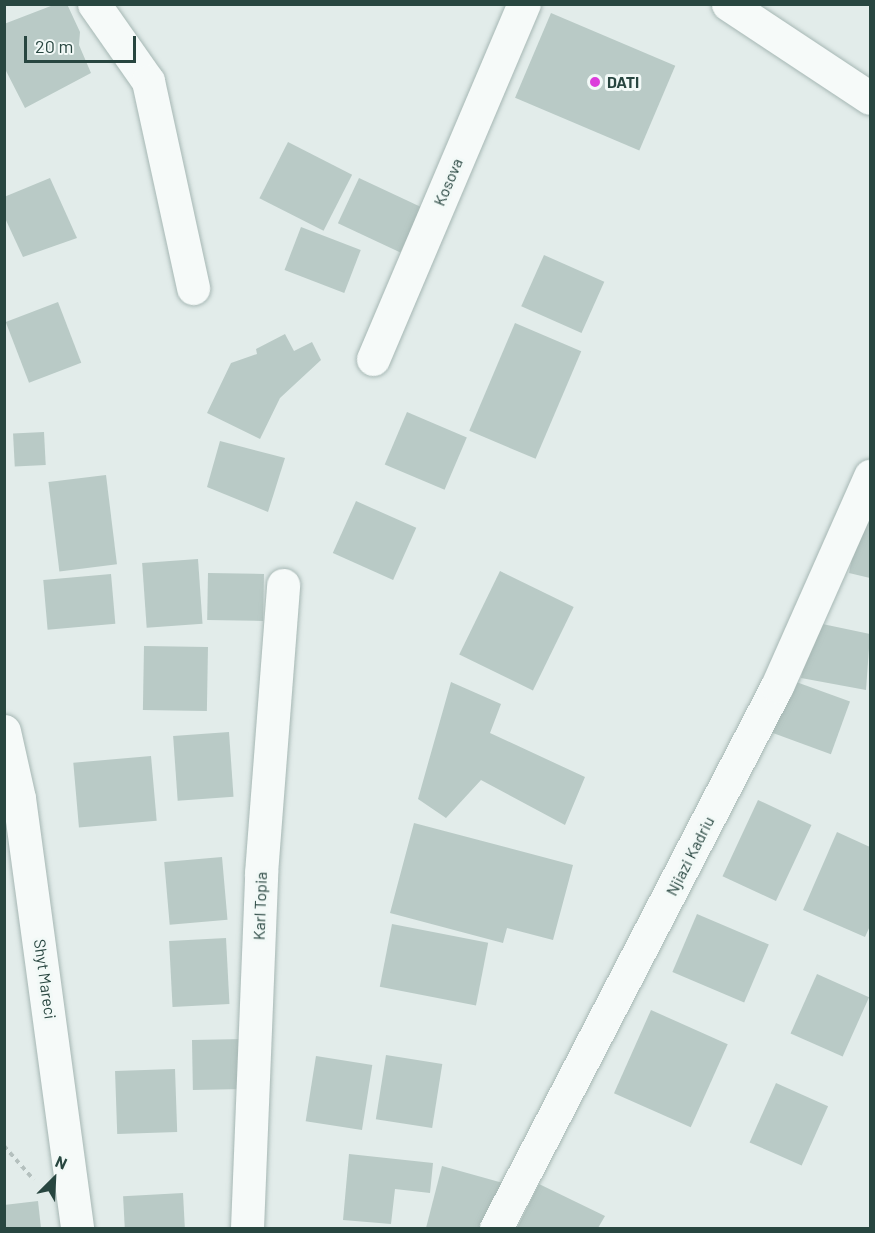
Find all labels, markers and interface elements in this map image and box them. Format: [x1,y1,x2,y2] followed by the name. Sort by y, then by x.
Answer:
[27,24,140,62] scale bar
[35,35,73,57] text: 20 m
[607,72,639,92] place label: DATI
[588,75,602,89] marker: DATI
[429,155,467,209] street label: Kosova
[662,813,718,899] street label: Njiazi Kadriu
[249,871,271,941] street label: Karl Topia
[30,938,60,1020] street label: Shyt Mareci
[24,1149,84,1209] north arrow
[53,1151,70,1173] text: N

